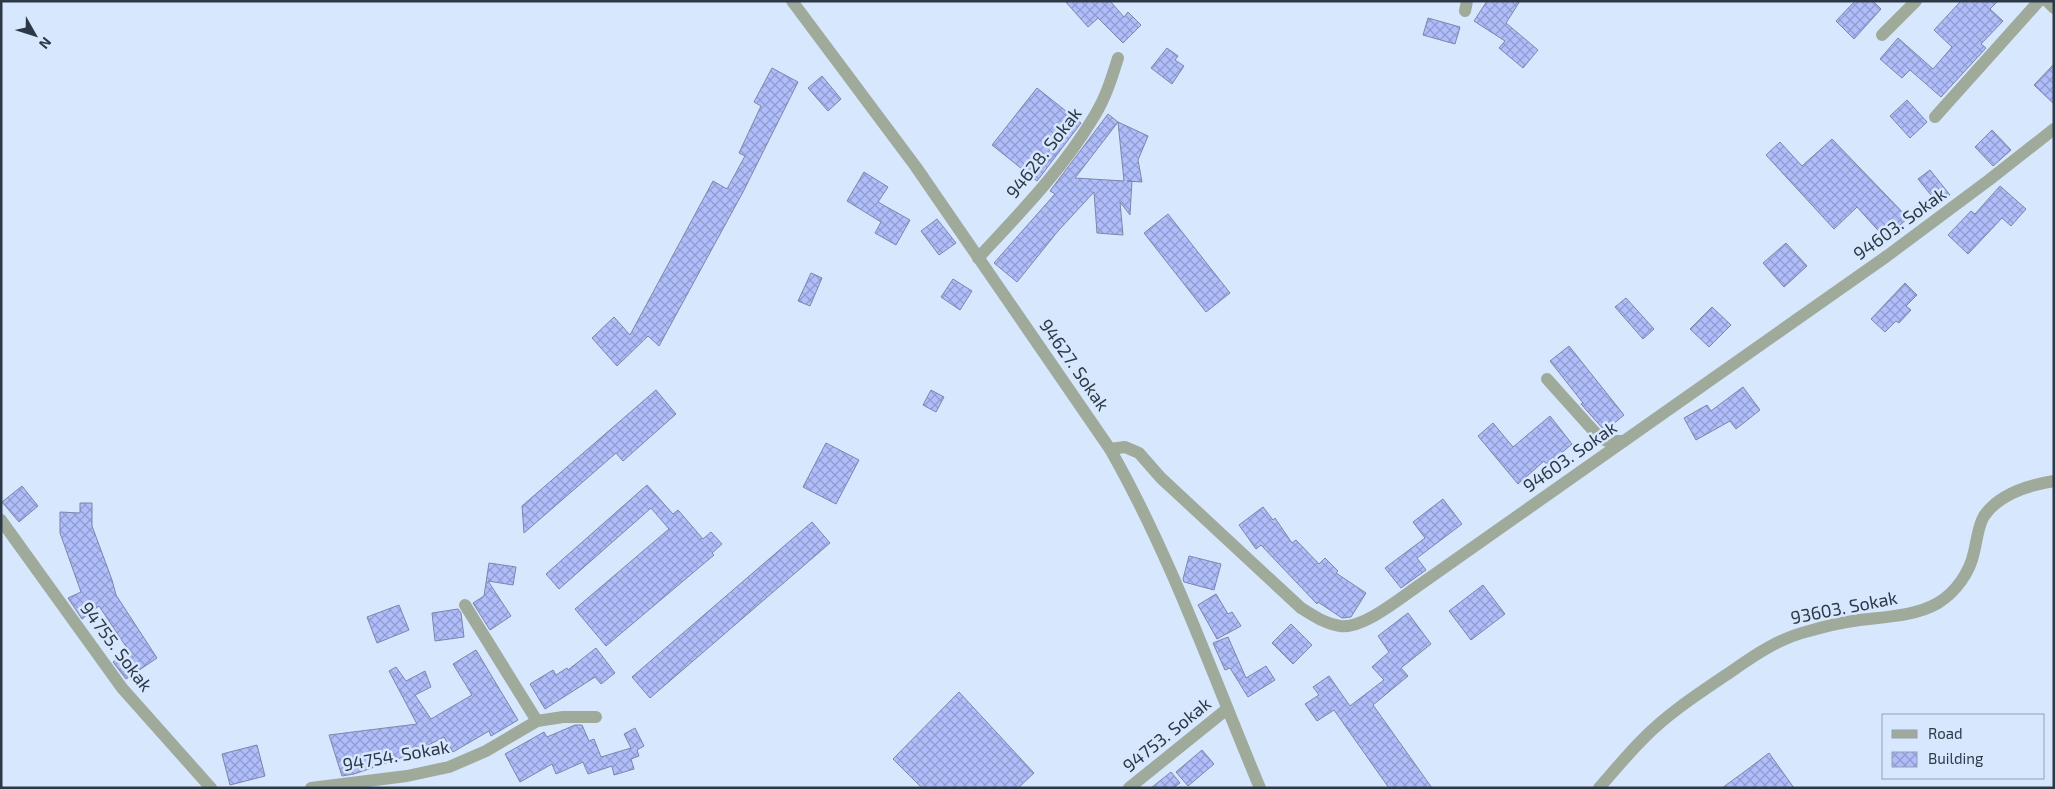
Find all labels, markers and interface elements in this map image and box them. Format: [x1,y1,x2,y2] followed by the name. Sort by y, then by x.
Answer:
[10,10,60,60] north arrow
[36,34,55,53] text: N
[1001,103,1086,202] street label: 94628. Sokak
[1849,182,1950,264] street label: 94603. Sokak
[1035,314,1114,414] street label: 94627. Sokak
[1518,416,1620,497] street label: 94603. Sokak
[1789,586,1899,628] street label: 93603. Sokak
[76,597,158,696] street label: 94755. Sokak
[1118,692,1215,776] street label: 94753. Sokak
[1882,714,2045,779] legend
[1928,724,1963,742] text: Road
[341,735,451,775] street label: 94754. Sokak
[1928,749,1984,767] text: Building

